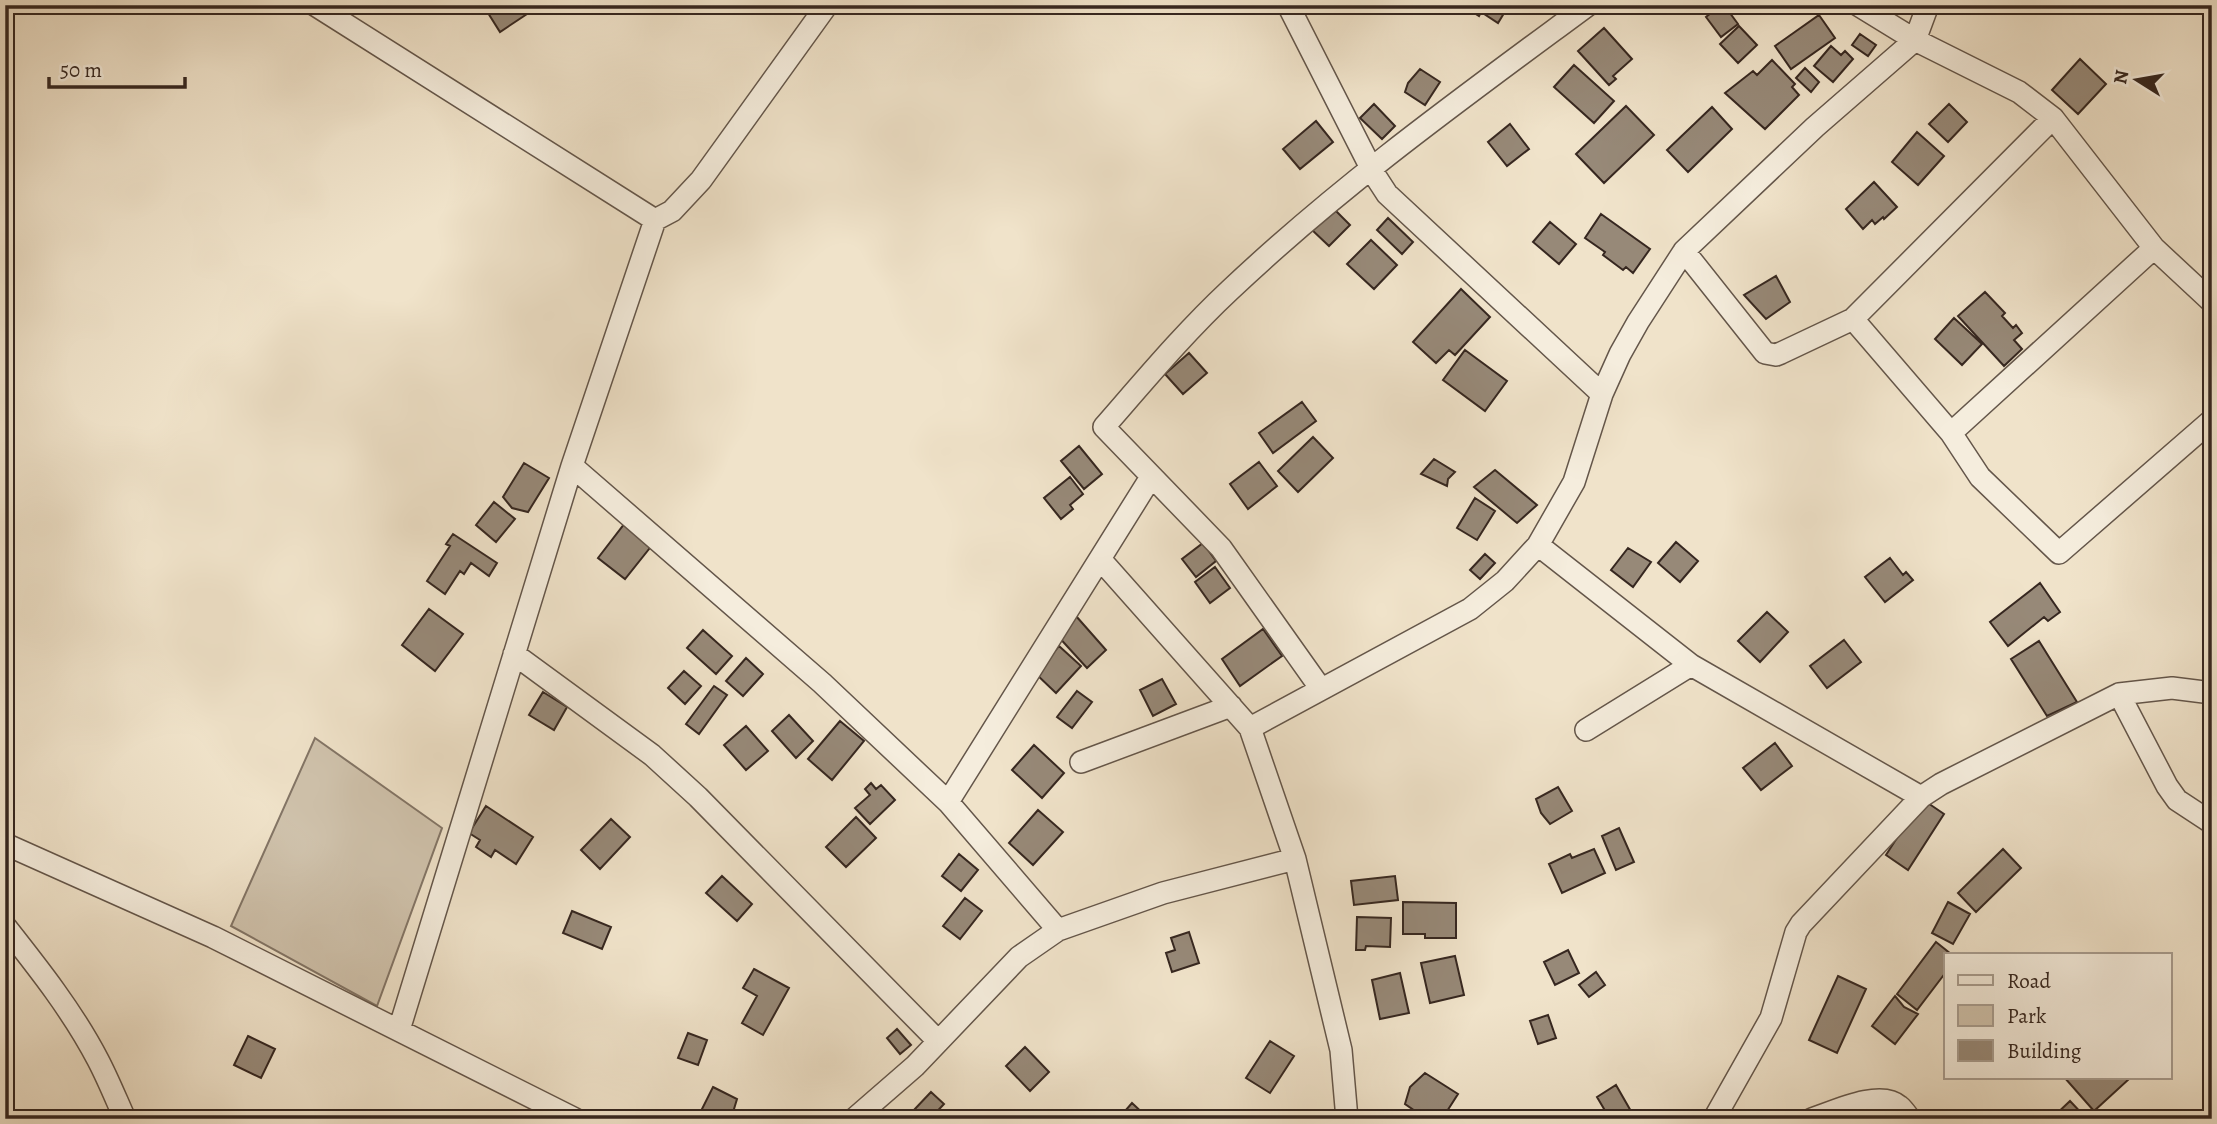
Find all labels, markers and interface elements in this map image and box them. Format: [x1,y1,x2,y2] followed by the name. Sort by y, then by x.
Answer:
[49,46,186,90] scale bar
[2102,46,2172,116] north arrow
[60,56,102,84] text: 50 m
[2107,68,2135,86] text: N
[1944,953,2172,1078] legend
[2007,967,2051,995] text: Road
[2007,1002,2047,1030] text: Park
[2007,1037,2082,1065] text: Building

